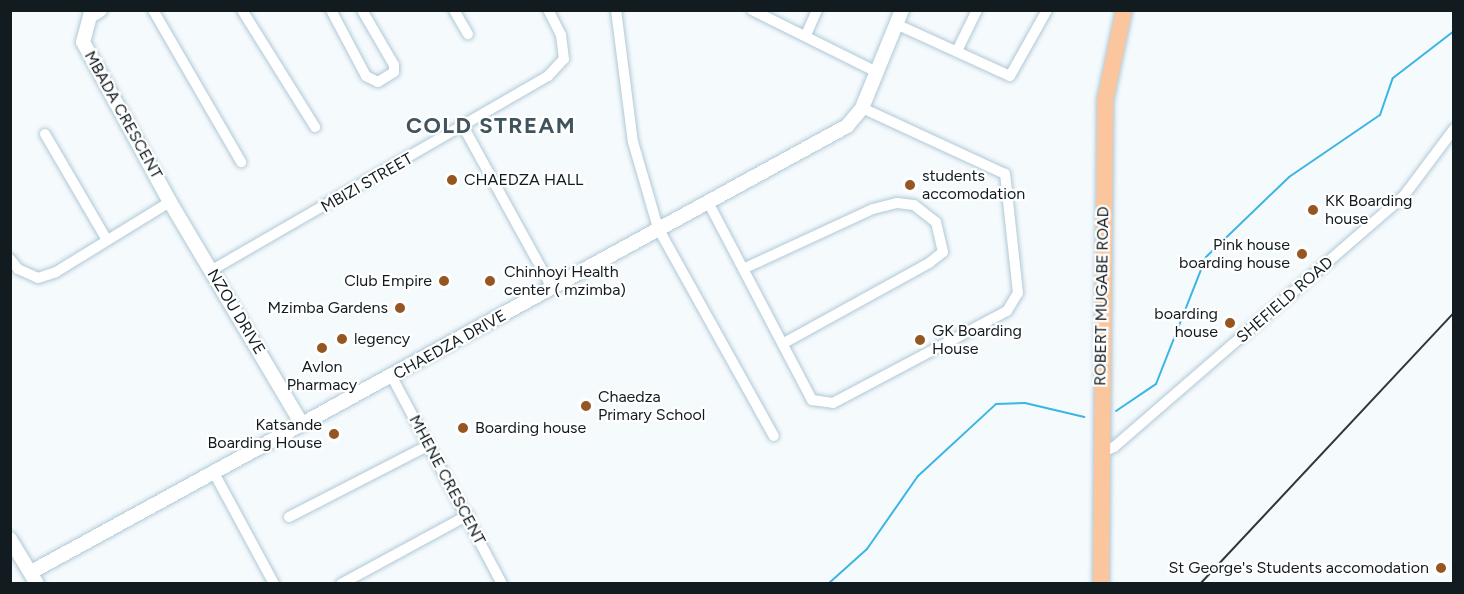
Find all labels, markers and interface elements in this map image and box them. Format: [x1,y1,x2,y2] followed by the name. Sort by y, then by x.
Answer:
[80,48,166,182] street label: MBADA CRESCENT
[406,113,576,139] district label: COLD STREAM
[318,149,416,217] street label: MBIZI STREET
[922,166,1025,204] place label: students accomodation
[464,170,583,190] place label: CHAEDZA HALL
[445,173,459,187] marker: CHAEDZA HALL
[903,178,917,192] marker: students accomodation
[1325,191,1413,229] place label: KK Boarding house
[1306,203,1320,217] marker: KK Boarding house
[1091,206,1113,386] street label: ROBERT MUGABE ROAD
[1179,235,1290,273] place label: Pink house boarding house
[1295,247,1309,261] marker: Pink house boarding house
[1233,253,1337,347] street label: SHEFIELD ROAD
[504,262,626,300] place label: Chinhoyi Health center ( mzimba)
[203,266,269,358] street label: NZOU DRIVE
[344,271,432,291] place label: Club Empire
[481,272,499,290] marker: Chinhoyi Health center ( mzimba)
[437,274,451,288] marker: Club Empire
[268,298,388,318] place label: Mzimba Gardens
[393,301,407,315] marker: Mzimba Gardens
[1154,304,1218,342] place label: boarding house
[390,306,510,384] street label: CHAEDZA DRIVE
[1223,316,1237,330] marker: boarding house
[932,321,1022,359] place label: GK Boarding House
[354,329,410,349] place label: legency
[335,332,349,346] marker: legency
[913,333,927,347] marker: GK Boarding House
[315,341,329,355] marker: Avlon Pharmacy
[287,357,357,395] place label: Avlon Pharmacy
[598,387,705,425] place label: Chaedza Primary School
[579,399,593,413] marker: Chaedza Primary School
[405,412,489,548] street label: MHENE CRESCENT
[208,415,322,453] place label: Katsande Boarding House
[475,418,586,438] place label: Boarding house
[456,421,470,435] marker: Boarding house
[327,427,341,441] marker: Katsande Boarding House
[1168,558,1429,578] place label: St George's Students accomodation
[1434,561,1448,575] marker: St George's Students accomodation

